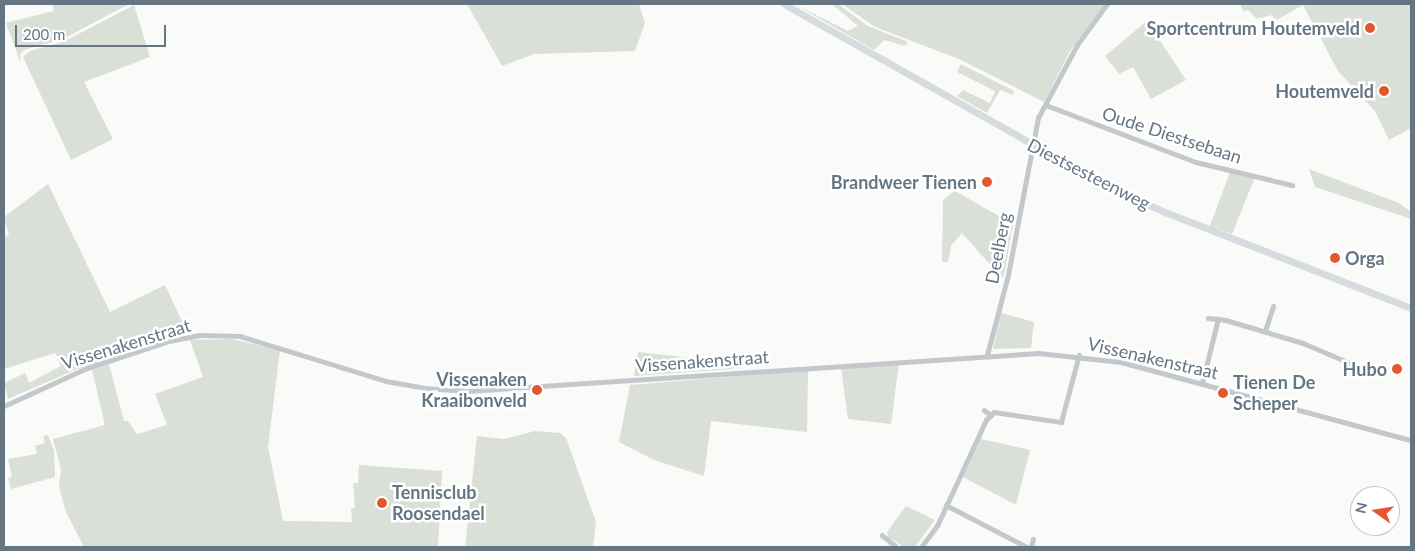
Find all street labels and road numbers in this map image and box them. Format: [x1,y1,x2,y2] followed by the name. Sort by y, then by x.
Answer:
[1100,102,1244,168] street label: Oude Diestsebaan
[1024,134,1154,214] street label: Diestsesteenweg
[981,211,1015,285] street label: Deelberg
[59,314,193,374] street label: Vissenakenstraat
[1085,332,1221,384] street label: Vissenakenstraat
[635,346,769,376] street label: Vissenakenstraat

